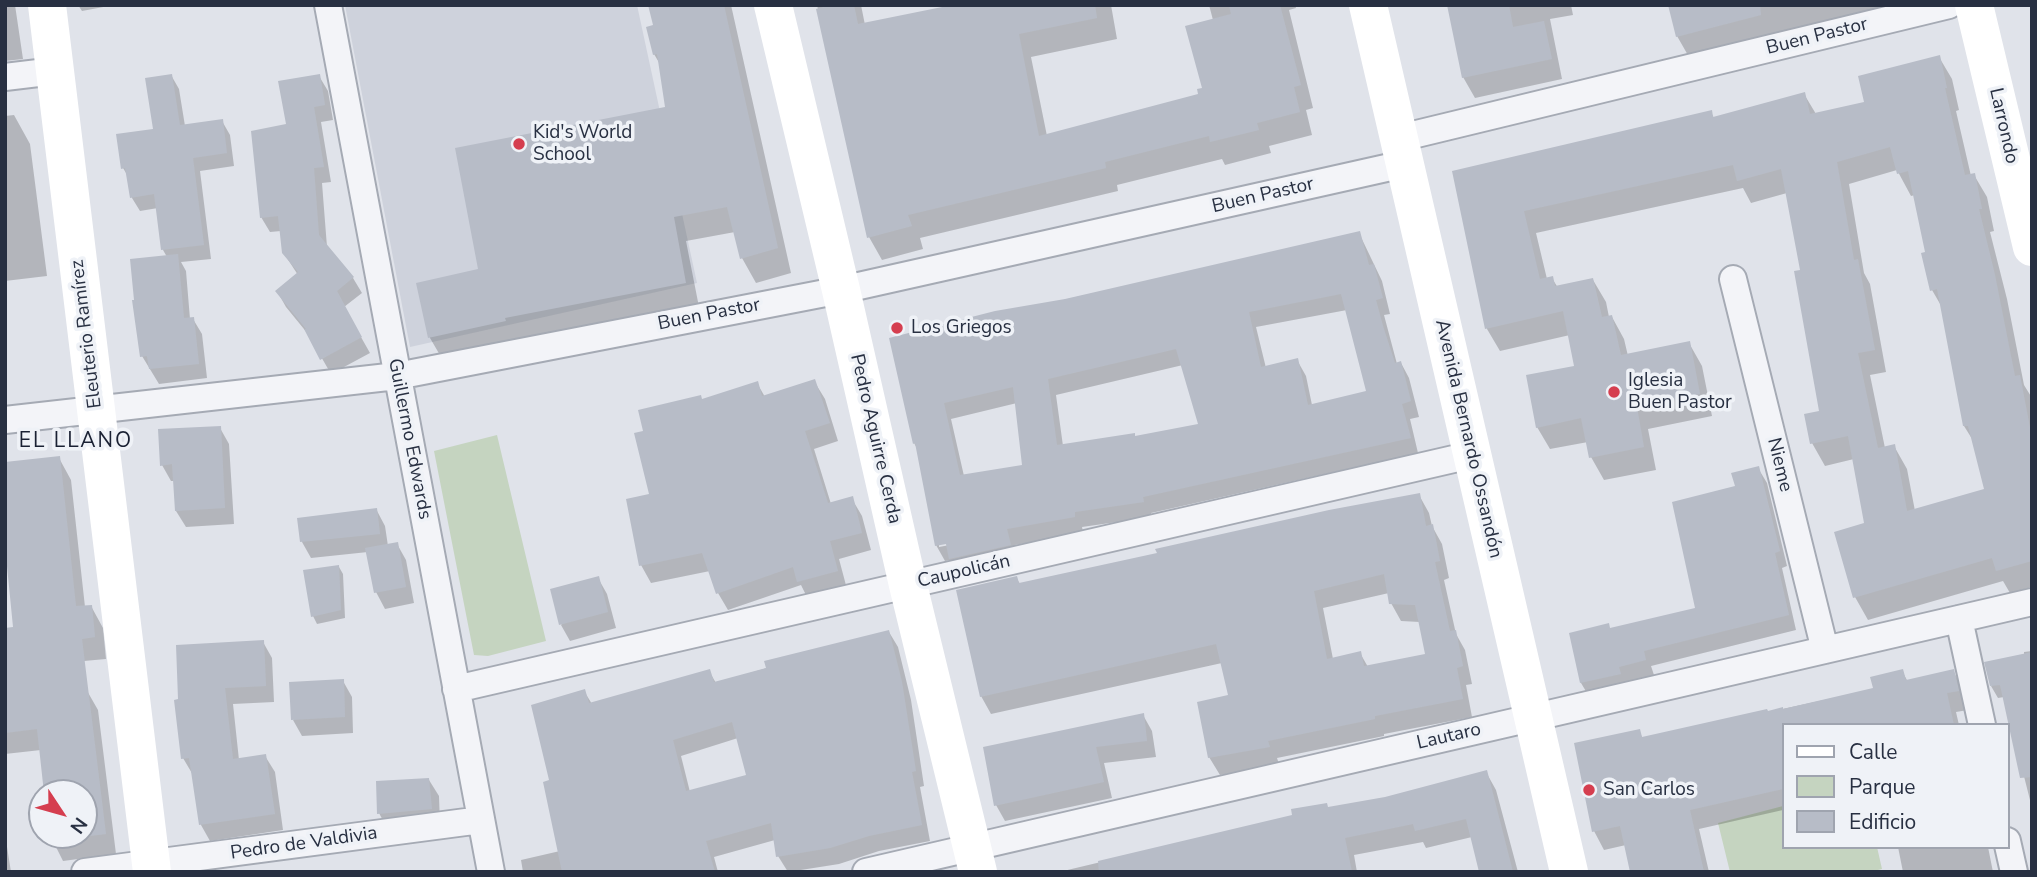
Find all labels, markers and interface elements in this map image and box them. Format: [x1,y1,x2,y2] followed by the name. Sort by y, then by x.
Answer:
[1764,13,1870,61] street label: Buen Pastor
[1983,86,2023,166] street label: Larrondo
[533,122,632,166] place label: Kid's World School
[511,136,527,152] marker: Kid's World School
[1210,173,1316,219] street label: Buen Pastor
[67,258,107,410] street label: Eleuterio Ramírez
[656,294,762,336] street label: Buen Pastor
[911,317,1012,339] place label: Los Griegos
[1429,317,1507,561] street label: Avenida Bernardo Ossandón
[889,320,905,336] marker: Los Griegos
[844,352,906,526] street label: Pedro Aguirre Cerda
[382,357,436,521] street label: Guillermo Edwards
[1628,370,1732,414] place label: Iglesia Buen Pastor
[1606,384,1622,400] marker: Iglesia Buen Pastor
[20,429,132,455] district label: EL LLANO
[1761,436,1797,494] street label: Nieme
[915,550,1013,594] street label: Caupolicán
[1415,719,1483,755] street label: Lautaro
[1782,723,2009,849] legend
[1849,738,1897,766] text: Calle
[1849,773,1916,801] text: Parque
[28,779,98,849] north arrow
[1603,779,1695,801] place label: San Carlos
[1581,782,1597,798] marker: San Carlos
[1849,808,1916,836] text: Edificio
[64,812,93,839] text: N
[229,822,379,866] street label: Pedro de Valdivia

